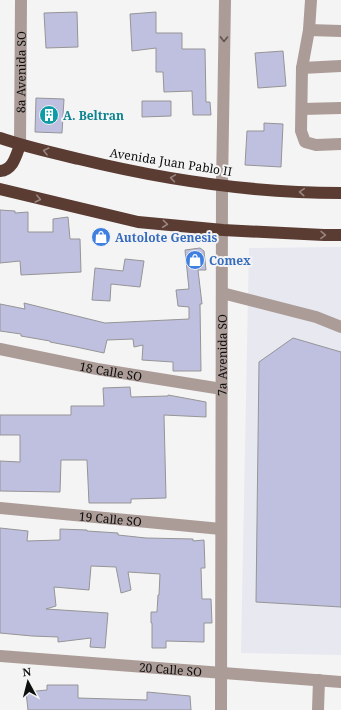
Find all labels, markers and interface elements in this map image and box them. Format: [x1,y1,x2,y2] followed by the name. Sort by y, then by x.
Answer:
[12,31,29,113] street label: 8a Avenida SO
[220,36,228,42] one-way arrow
[38,104,60,126] building icon: A. Beltran
[63,107,124,124] place label: A. Beltran
[109,144,233,180] street label: Avenida Juan Pablo II
[43,148,49,156] one-way arrow
[170,174,176,183] one-way arrow
[299,187,305,196] one-way arrow
[35,194,41,202] one-way arrow
[162,220,168,229] one-way arrow
[90,226,112,248] shop icon: Autolote Genesis
[115,229,217,246] place label: Autolote Genesis
[320,231,326,239] one-way arrow
[184,249,206,271] shop icon: Comex
[209,252,251,269] place label: Comex
[213,314,230,396] street label: 7a Avenida SO
[78,357,143,385] street label: 18 Calle SO
[78,507,143,530] street label: 19 Calle SO
[138,658,203,680] street label: 20 Calle SO
[8,662,48,702] north arrow
[22,664,32,680] text: N

